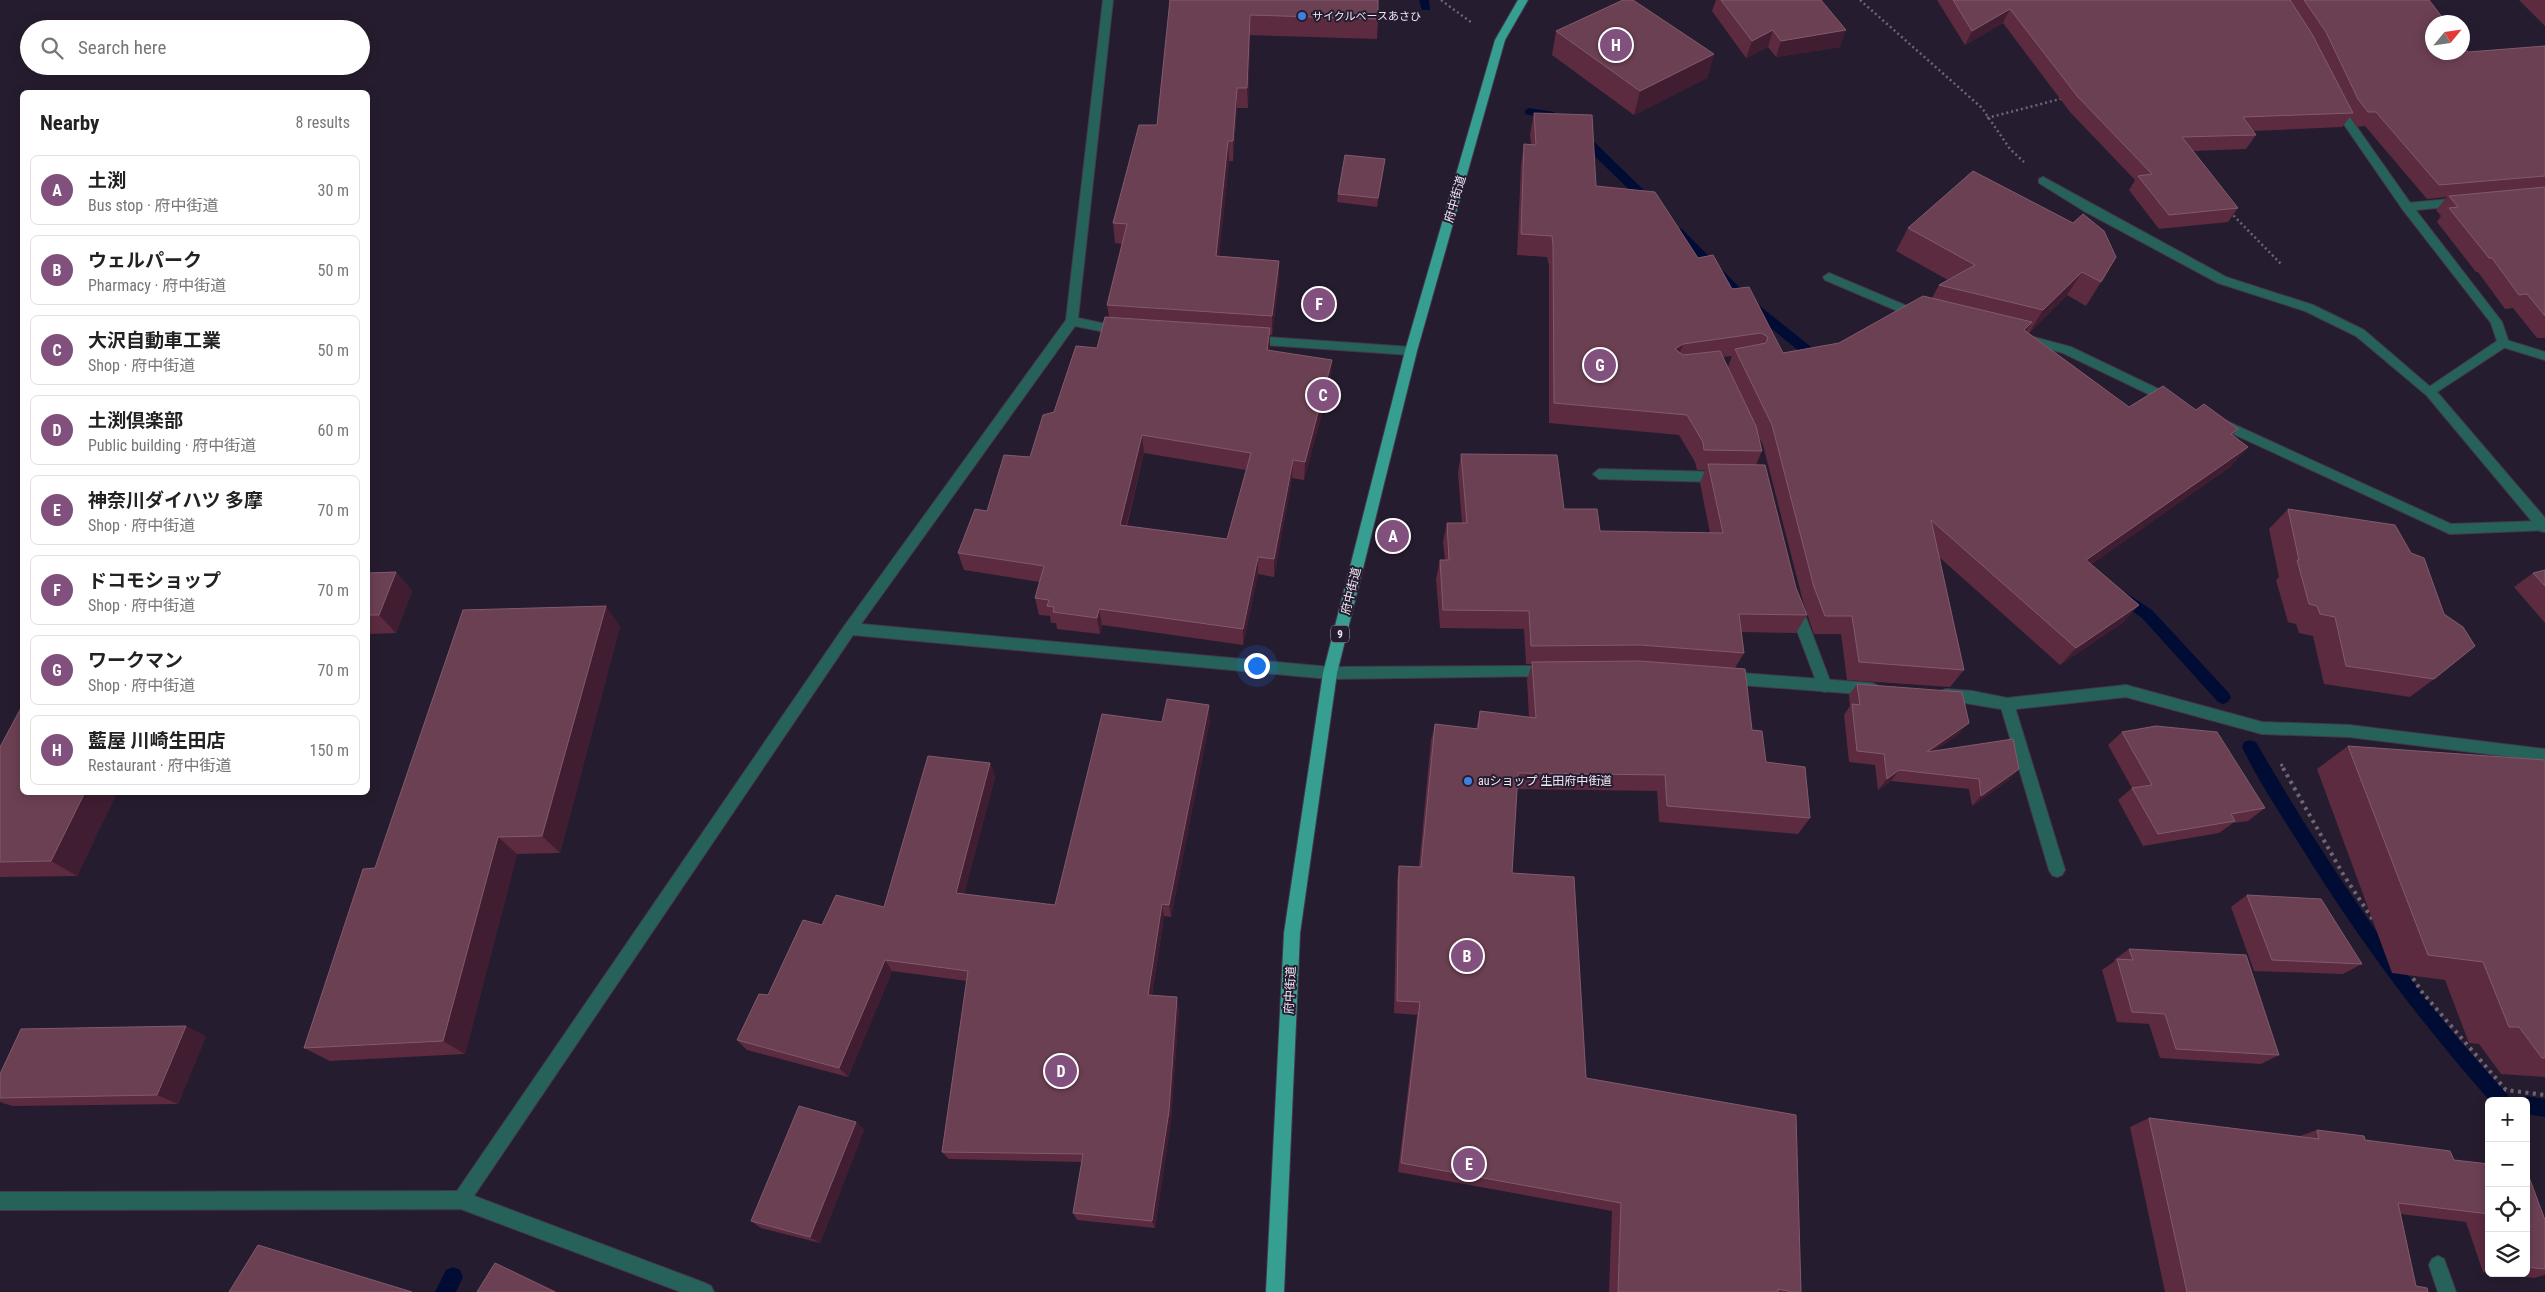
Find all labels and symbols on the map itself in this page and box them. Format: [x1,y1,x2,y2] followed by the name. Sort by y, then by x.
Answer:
[1296,10,1308,22] marker: サイクルベースあさひ
[1312,10,1421,23] place label: サイクルベースあさひ
[2425,15,2470,60] north arrow
[1600,26,1632,64] pin: H
[1442,174,1468,224] street label: 府中街道
[1303,285,1335,323] pin: F
[1584,346,1616,384] pin: G
[1307,376,1339,414] pin: C
[1377,517,1409,555] pin: A
[1338,566,1364,616] street label: 府中街道
[1331,626,1349,642] road number: 9
[1244,653,1270,679] your location
[1478,774,1612,788] place label: auショップ 生田府中街道
[1462,775,1474,787] marker: auショップ 生田府中街道
[1451,937,1483,975] pin: B
[1282,966,1298,1014] street label: 府中街道
[1045,1052,1077,1090] pin: D
[1453,1145,1485,1183] pin: E

